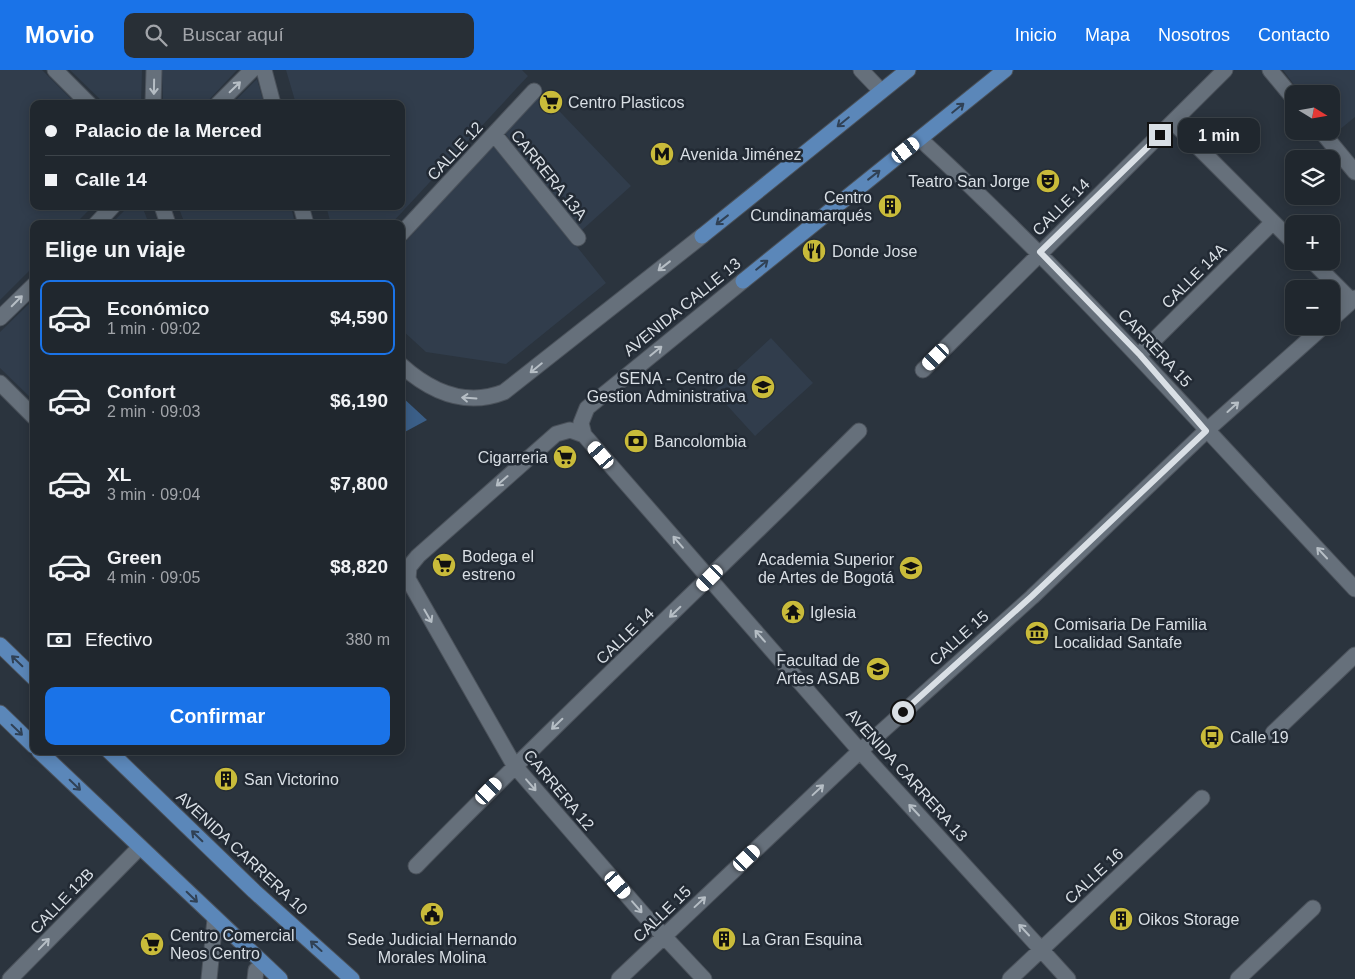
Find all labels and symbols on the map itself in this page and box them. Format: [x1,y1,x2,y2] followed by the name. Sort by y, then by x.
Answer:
[149,78,159,95] one-way arrow
[229,81,241,93] one-way arrow
[1285,85,1340,140] north arrow
[538,89,564,115] supermarket icon: Centro Plasticos
[568,94,685,111] place label: Centro Plasticos
[951,103,964,114] one-way arrow
[837,117,850,128] one-way arrow
[424,118,486,183] street label: CALLE 12
[1178,118,1260,152] callout: 1 min
[1149,124,1171,146] route end
[508,127,591,223] street label: CARRERA 13A
[889,135,922,165] car
[649,141,675,167] metro station icon: Avenida Jiménez
[680,146,802,163] place label: Avenida Jiménez
[1035,168,1061,194] theatre icon: Teatro San Jorge
[868,170,881,181] one-way arrow
[908,173,1030,190] place label: Teatro San Jorge
[1029,175,1093,239] street label: CALLE 14
[750,189,872,224] place label: Centro Cundinamarqués
[877,193,903,219] building icon: Centro Cundinamarqués
[716,215,729,226] one-way arrow
[801,238,827,264] restaurant icon: Donde Jose
[1158,240,1230,312] street label: CALLE 14A
[832,243,917,260] place label: Donde Jose
[620,255,744,359] street label: AVENIDA CALLE 13
[755,259,768,270] one-way arrow
[658,261,671,272] one-way arrow
[11,295,23,307] one-way arrow
[1115,306,1195,390] street label: CARRERA 15
[920,341,951,373] car
[649,346,662,357] one-way arrow
[530,362,543,373] one-way arrow
[587,370,746,405] place label: SENA - Centro de Gestion Administrativa
[750,374,776,400] school or university icon: SENA - Centro de Gestion Administrativa
[461,393,477,402] one-way arrow
[1226,401,1239,413] one-way arrow
[623,428,649,454] bank icon: Bancolombia
[654,433,747,450] place label: Bancolombia
[585,439,616,471] car
[552,444,578,470] supermarket icon: Cigarreria
[478,449,548,466] place label: Cigarreria
[496,476,509,487] one-way arrow
[673,536,684,549] one-way arrow
[1316,547,1328,560] one-way arrow
[462,548,534,583] place label: Bodega el estreno
[758,551,895,586] place label: Academia Superior de Artes de Bogotá
[431,552,457,578] supermarket icon: Bodega el estreno
[898,555,924,581] school or university icon: Academia Superior de Artes de Bogotá
[694,562,725,594] car
[780,599,806,625] temple icon: Iglesia
[593,604,657,667] street label: CALLE 14
[810,604,856,621] place label: Iglesia
[669,606,681,618] one-way arrow
[926,607,992,669] street label: CALLE 15
[424,609,434,623] one-way arrow
[1054,616,1207,651] place label: Comisaria De Familia Localidad Santafe
[1024,620,1050,646] museum icon: Comisaria De Familia Localidad Santafe
[755,630,766,643] one-way arrow
[776,652,860,687] place label: Facultad de Artes ASAB
[11,655,23,668] one-way arrow
[865,656,891,682] school or university icon: Facultad de Artes ASAB
[892,701,914,723] route start
[843,705,971,845] street label: AVENIDA CARRERA 13
[551,718,563,730] one-way arrow
[11,724,23,736] one-way arrow
[1199,724,1225,750] bus stop icon: Calle 19
[1230,729,1289,746] place label: Calle 19
[520,746,598,834] street label: CARRERA 12
[213,766,239,792] building icon: San Victorino
[244,771,339,788] place label: San Victorino
[473,775,504,807] car
[525,778,536,791] one-way arrow
[68,779,81,791] one-way arrow
[812,784,824,796] one-way arrow
[173,788,311,918] street label: AVENIDA CARRERA 10
[908,803,920,816] one-way arrow
[190,830,203,842] one-way arrow
[730,842,763,874] car
[1062,845,1127,907] street label: CALLE 16
[27,865,97,937] street label: CALLE 12B
[602,869,633,901] car
[630,882,694,945] street label: CALLE 15
[186,891,198,903] one-way arrow
[694,896,706,908] one-way arrow
[419,901,445,927] public building icon: Sede Judicial Hernando Morales Molina
[632,901,643,914] one-way arrow
[1108,906,1134,932] building icon: Oikos Storage
[1138,911,1239,928] place label: Oikos Storage
[1018,923,1030,936] one-way arrow
[711,926,737,952] building icon: La Gran Esquina
[170,927,294,962] place label: Centro Comercial Neos Centro
[139,931,165,957] supermarket icon: Centro Comercial Neos Centro
[347,931,517,966] place label: Sede Judicial Hernando Morales Molina
[742,931,862,948] place label: La Gran Esquina
[38,938,50,950] one-way arrow
[309,941,322,952] one-way arrow

